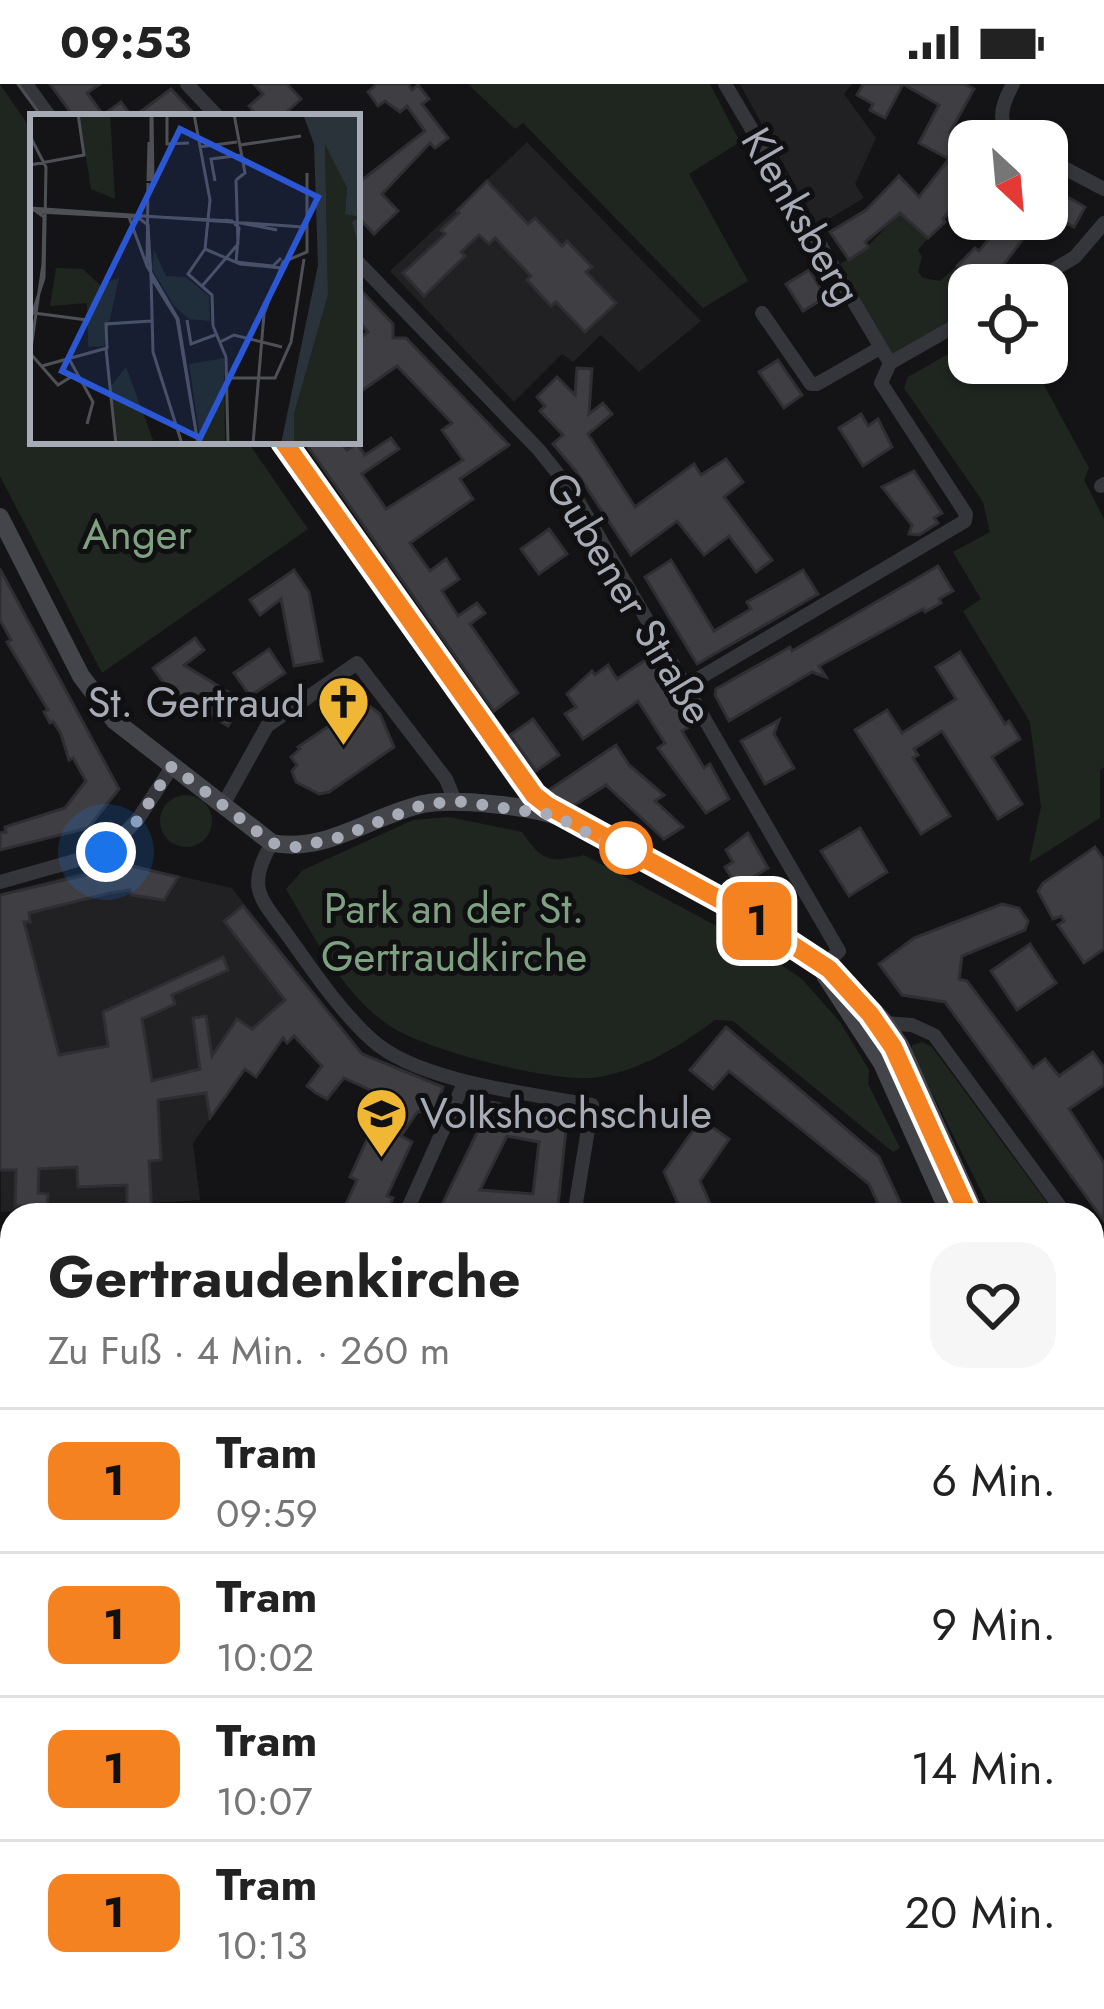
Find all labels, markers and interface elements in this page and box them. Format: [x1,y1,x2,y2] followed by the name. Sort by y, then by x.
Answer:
[60,10,191,75] text: 09:53
[30,114,360,444] inset map
[726,116,877,316] street label: Klenksberg
[948,120,1068,240] north arrow
[948,120,1068,384] map controls
[948,264,1068,384] button: locate
[530,461,729,736] street label: Gubener Straße
[82,504,192,565] park label: Anger
[87,672,305,733] place label: St. Gertraud
[316,674,372,748] church icon: St. Gertraud
[76,822,136,882] your location
[601,823,651,873] unlabelled marker
[321,878,587,987] park label: Park an der St. Gertraudkirche
[718,882,796,960] line badge: 1
[746,890,768,951] text: 1
[420,1083,712,1144] place label: Volkshochschule
[353,1085,409,1159] school or university icon: Volkshochschule
[48,1236,521,1318] text: Gertraudenkirche
[930,1242,1056,1368] button: heart
[48,1322,450,1379] text: Zu Fuß · 4 Min. · 260 m
[216,1420,317,1485] text: Tram
[931,1448,1056,1513] text: 6 Min.
[103,1450,125,1511] text: 1
[216,1485,318,1542] text: 09:59
[216,1564,317,1629] text: Tram
[931,1592,1056,1657] text: 9 Min.
[103,1594,125,1655] text: 1
[216,1629,314,1686] text: 10:02
[216,1708,317,1773] text: Tram
[911,1736,1056,1801] text: 14 Min.
[103,1738,125,1799] text: 1
[216,1773,313,1830] text: 10:07
[216,1852,317,1917] text: Tram
[905,1880,1056,1945] text: 20 Min.
[103,1882,125,1943] text: 1
[216,1917,308,1974] text: 10:13

